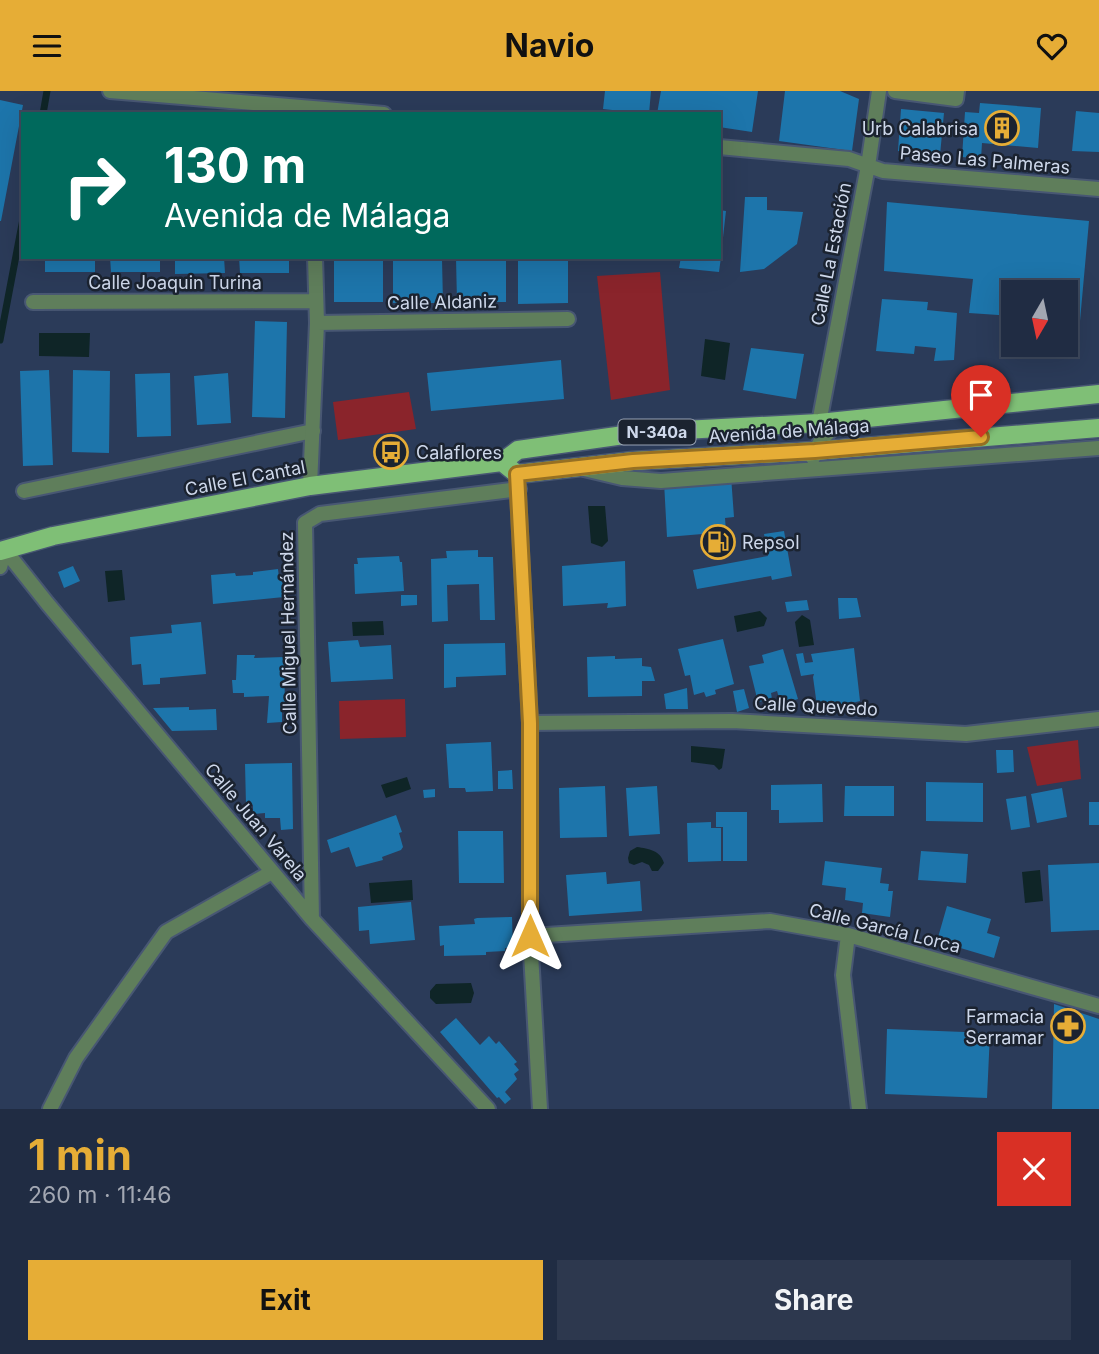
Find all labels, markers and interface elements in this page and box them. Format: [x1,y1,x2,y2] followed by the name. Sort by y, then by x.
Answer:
[505,26,594,65] text: Navio
[28,27,66,65] icon: menu
[1033,27,1071,65] icon: heart
[983,109,1021,147] building icon: Urb Calabrisa
[862,118,978,139] place label: Urb Calabrisa
[164,136,306,195] text: 130 m
[49,140,140,231] icon: right
[899,142,1071,178] street label: Paseo Las Palmeras
[807,181,855,327] street label: Calle La Estación
[164,196,451,235] text: Avenida de Málaga
[88,272,262,293] street label: Calle Joaquin Turina
[1001,280,1078,357] north arrow
[1001,280,1078,357] map controls
[387,291,497,313] street label: Calle Aldaniz
[951,365,1011,437] pin
[962,376,1000,414] icon: arrive
[708,415,870,447] street label: Avenida de Málaga
[618,419,696,445] road number: N-340a
[372,433,410,471] bus stop icon: Calaflores
[416,442,502,463] place label: Calaflores
[183,456,307,500] street label: Calle El Cantal
[699,523,737,561] fuel station icon: Repsol
[276,531,300,735] street label: Calle Miguel Hernández
[742,532,800,553] place label: Repsol
[753,692,879,720] street label: Calle Quevedo
[201,759,311,885] street label: Calle Juan Varela
[493,899,567,973] position arrow
[807,899,963,957] street label: Calle García Lorca
[965,1006,1044,1048] place label: Farmacia Serramar
[1049,1007,1087,1045] pharmacy icon: Farmacia Serramar
[28,1129,132,1180] text: 1 min
[997,1132,1071,1206] button: close
[28,1181,171,1209] text: 260 m · 11:46
[28,1260,543,1340] button: Exit
[557,1260,1071,1340] button: Share

